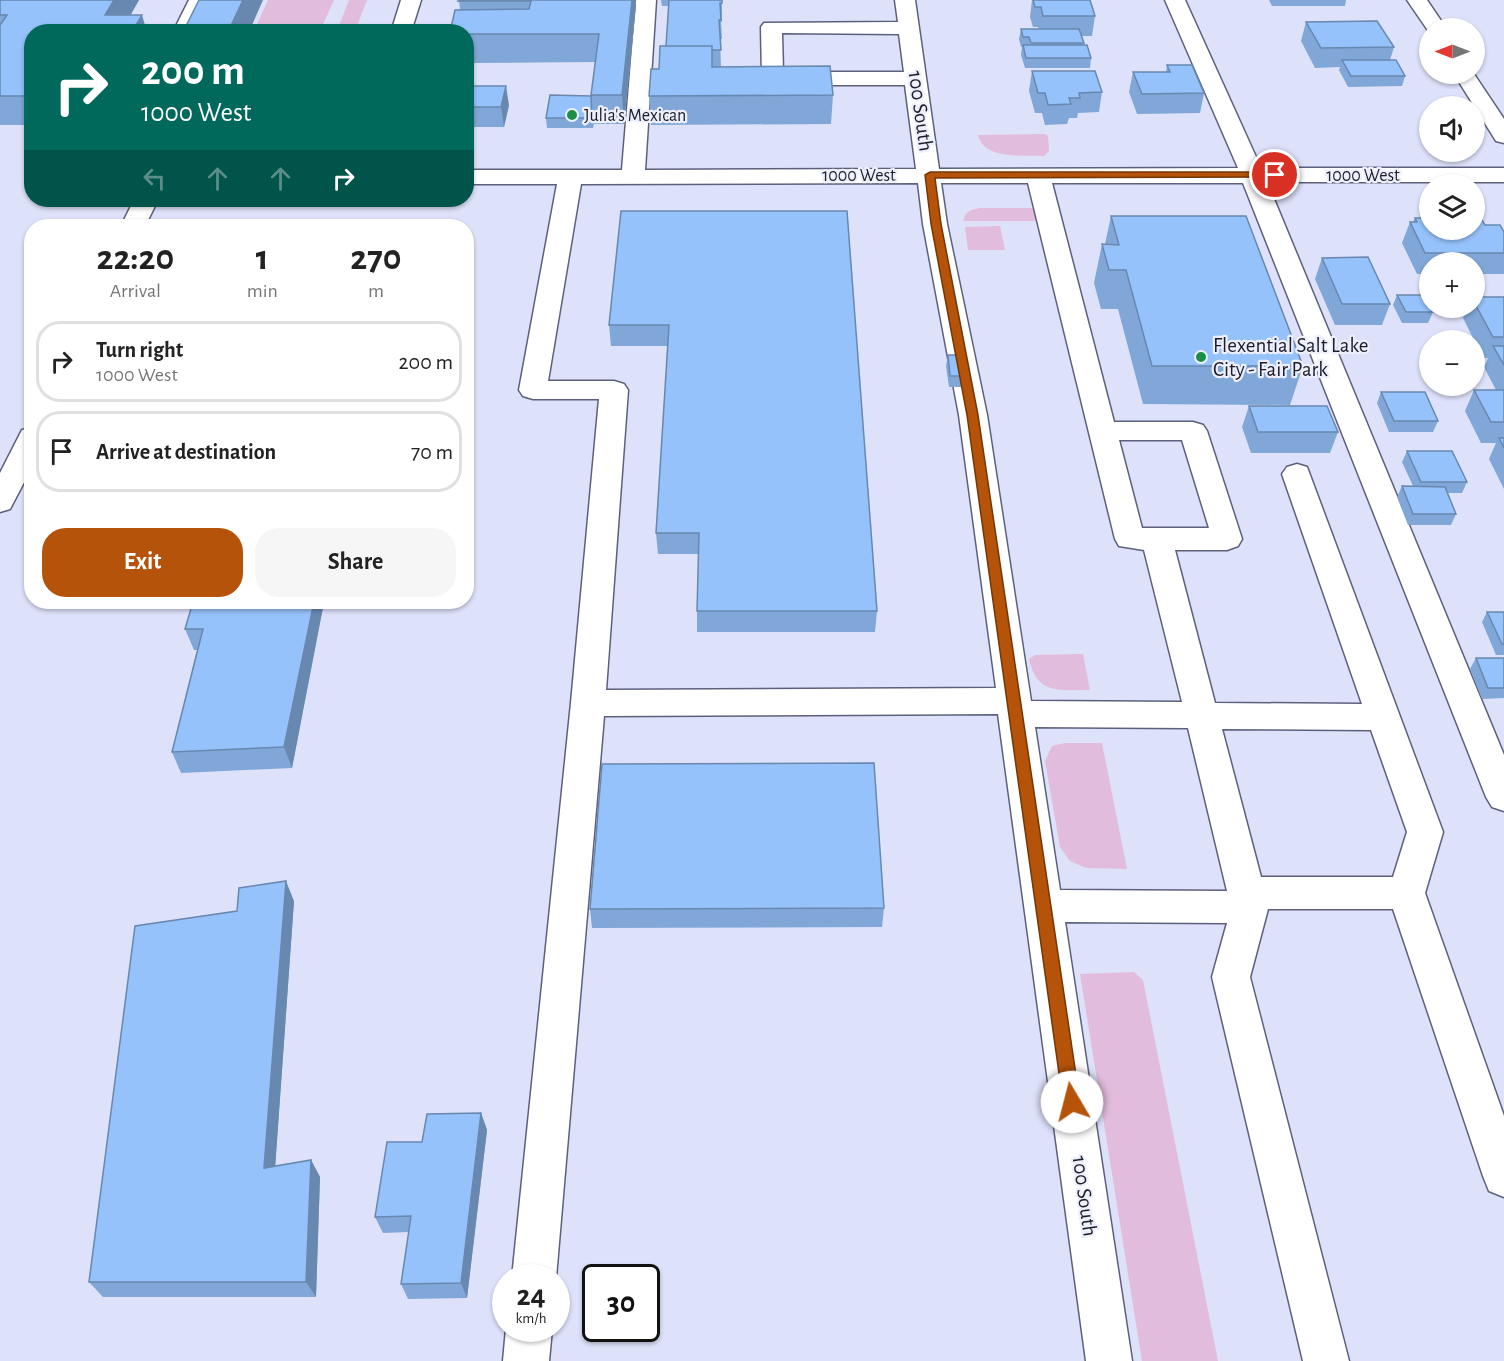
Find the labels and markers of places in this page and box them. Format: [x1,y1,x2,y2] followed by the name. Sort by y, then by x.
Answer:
[584,107,686,125] place label: Julia's Mexican
[565,108,579,122] marker: Julia's Mexican
[1249,149,1300,200] pin
[1213,335,1368,380] place label: Flexential Salt Lake City - Fair Park
[1194,350,1208,364] marker: Flexential Salt Lake City - Fair Park

